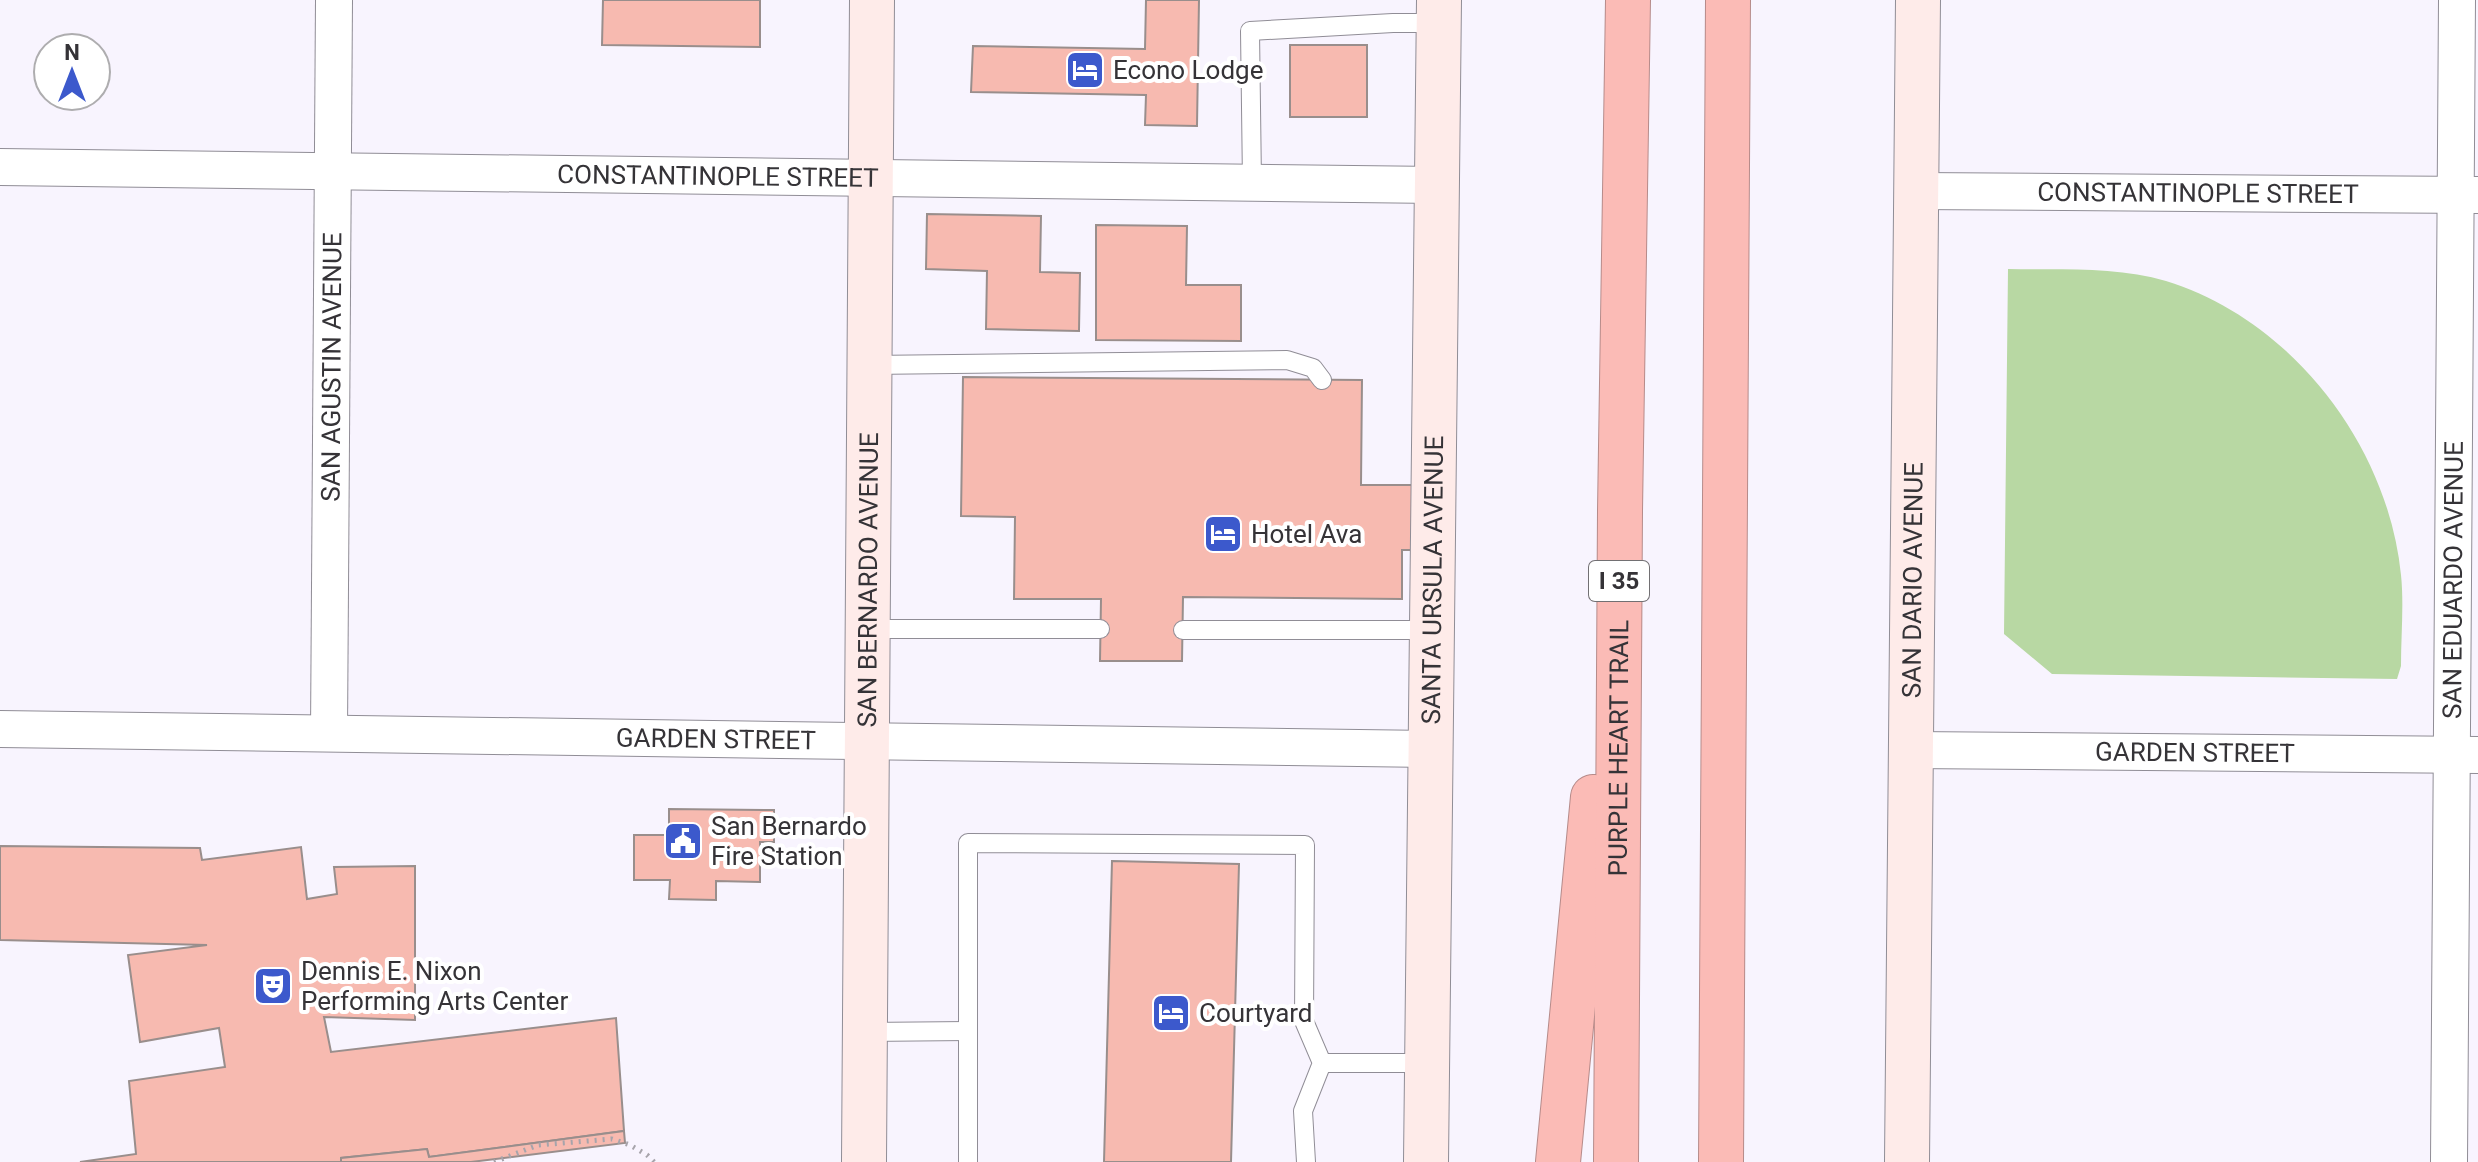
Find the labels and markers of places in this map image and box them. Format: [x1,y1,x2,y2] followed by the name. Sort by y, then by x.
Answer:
[1064,49,1106,91] hotel icon: Econo Lodge
[1113,55,1264,85] place label: Econo Lodge
[1202,513,1244,555] hotel icon: Hotel Ava
[1251,519,1362,549] place label: Hotel Ava
[711,811,867,871] place label: San Bernardo Fire Station
[662,820,704,862] public building icon: San Bernardo Fire Station
[301,956,568,1016] place label: Dennis E. Nixon Performing Arts Center
[252,965,294,1007] theatre icon: Dennis E. Nixon Performing Arts Center
[1150,992,1192,1034] hotel icon: Courtyard
[1199,998,1313,1028] place label: Courtyard

